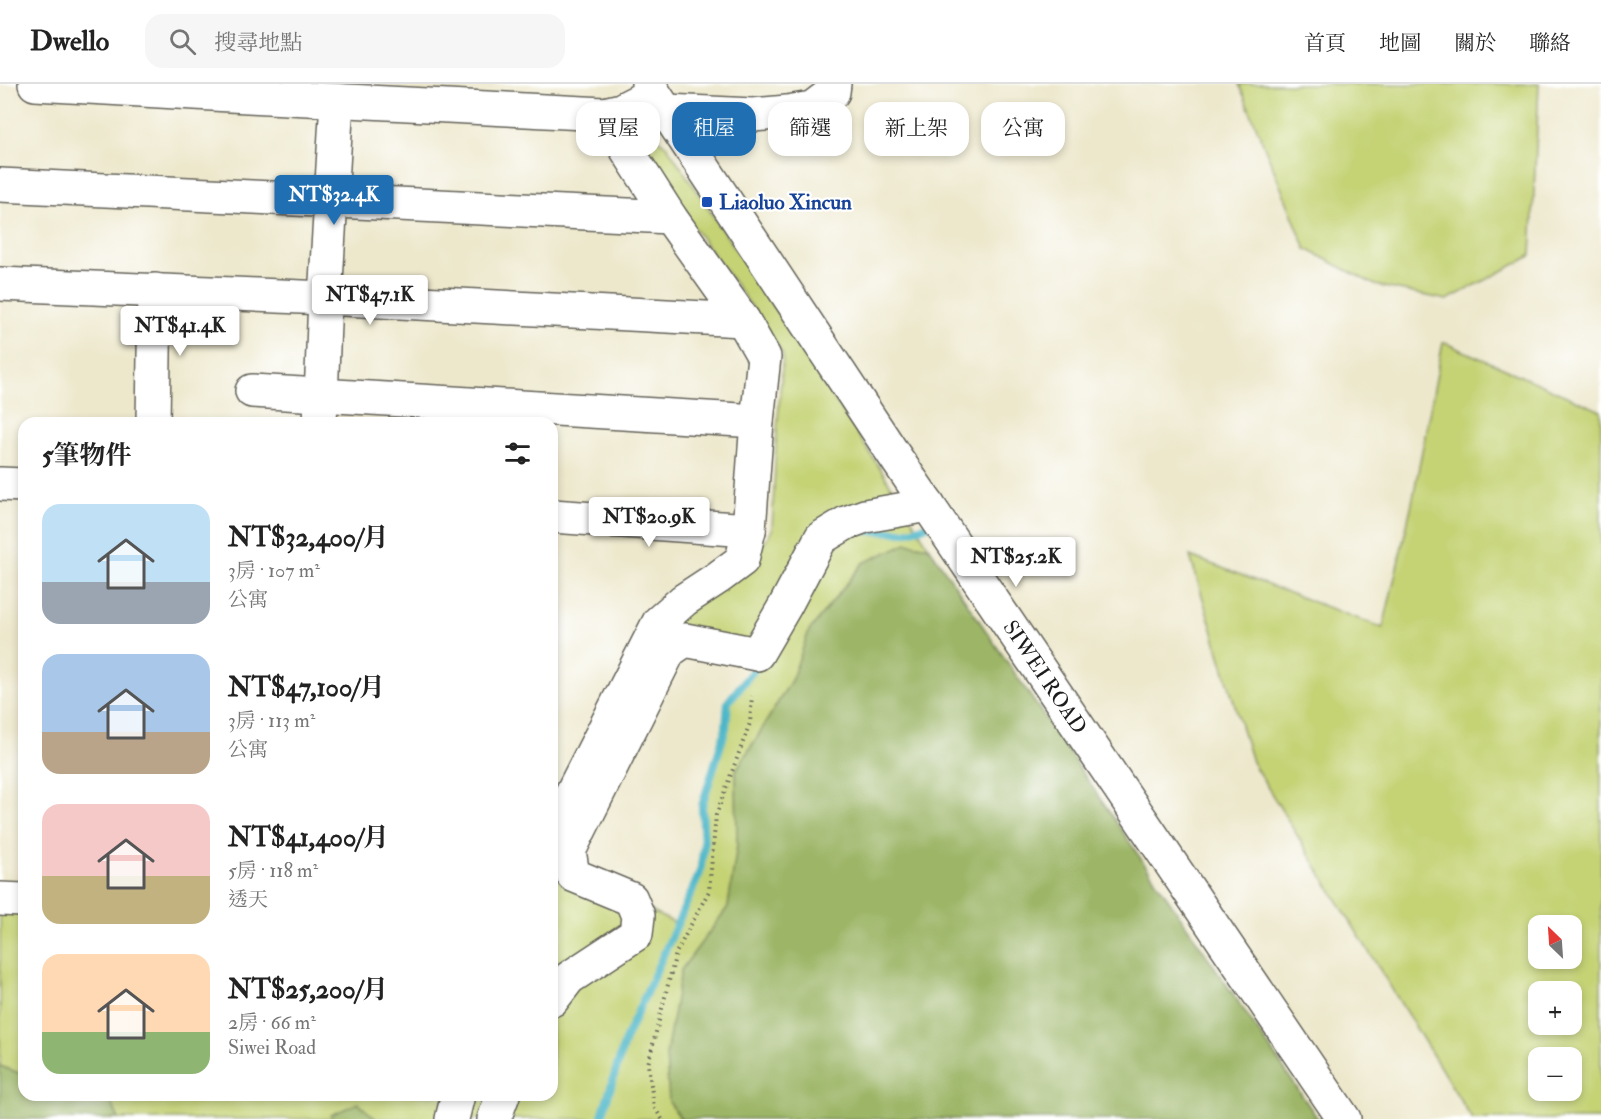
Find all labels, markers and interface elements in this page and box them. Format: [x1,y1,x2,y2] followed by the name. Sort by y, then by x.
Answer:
[145,14,565,68] search box
[30,24,109,59] text: Dwello
[166,25,199,58] icon: search
[214,29,302,57] text: 搜尋地點
[1304,30,1346,57] text: 首頁
[1379,30,1421,57] text: 地圖
[1454,30,1496,57] text: 關於
[1529,30,1571,57] text: 聯絡
[576,102,660,156] chip: 買屋
[672,102,756,156] chip: 租屋
[768,102,852,156] chip: 篩選
[864,102,969,156] chip: 新上架
[981,102,1065,156] chip: 公寓
[272,175,396,226] pin: NT$32.4K
[289,182,379,207] text: NT$32.4K
[719,189,852,216] place label: Liaoluo Xincun
[700,195,714,209] marker: Liaoluo Xincun
[308,275,432,326] pin: NT$47.1K
[326,282,414,307] text: NT$47.1K
[118,306,242,357] pin: NT$41.4K
[134,313,226,338] text: NT$41.4K
[501,437,534,470] icon: filters
[42,440,131,472] text: 5筆物件
[587,497,711,548] pin: NT$20.9K
[603,504,695,529] text: NT$20.9K
[228,522,389,554] text: NT$32,400/月
[90,528,162,600] icon: home
[954,537,1078,588] pin: NT$25.2K
[971,544,1061,569] text: NT$25.2K
[228,558,320,583] text: 3房 · 107 m²
[228,587,268,612] text: 公寓
[997,615,1093,739] street label: SIWEI ROAD
[228,672,385,704] text: NT$47,100/月
[90,678,162,750] icon: home
[228,708,315,733] text: 3房 · 113 m²
[228,737,268,762] text: 公寓
[228,822,389,854] text: NT$41,400/月
[90,828,162,900] icon: home
[228,858,318,883] text: 5房 · 118 m²
[228,887,268,912] text: 透天
[1528,915,1582,969] north arrow
[1528,915,1582,1101] map controls
[228,974,388,1006] text: NT$25,200/月
[90,978,162,1050] icon: home
[1528,981,1582,1035] button: +
[228,1010,316,1035] text: 2房 · 66 m²
[228,1035,316,1060] text: Siwei Road
[1528,1047,1582,1101] button: −

